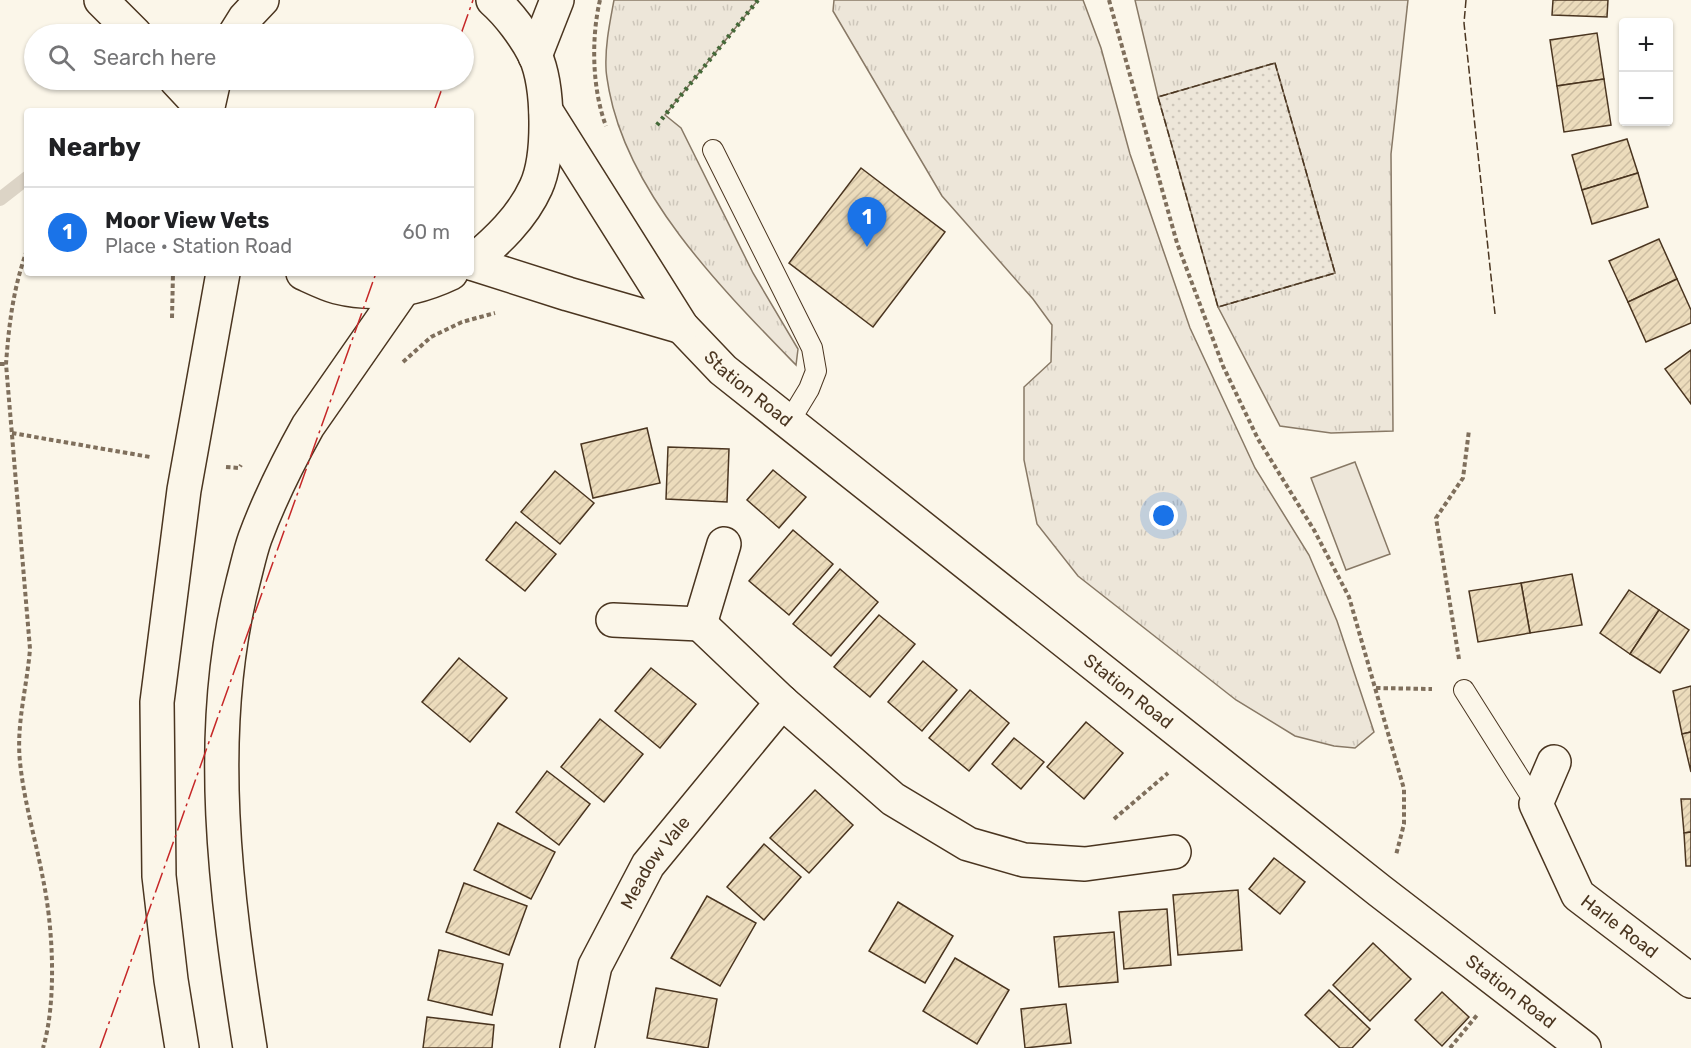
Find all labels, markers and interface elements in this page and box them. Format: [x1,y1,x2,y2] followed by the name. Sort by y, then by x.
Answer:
[1619,18,1673,126] map controls
[1619,18,1673,72] button: +
[24,24,474,90] search box
[45,41,78,74] icon: search
[93,44,216,71] text: Search here
[1619,72,1673,126] button: −
[48,132,141,163] text: Nearby
[848,198,886,247] pin: 1
[105,207,269,234] text: Moor View Vets
[63,220,72,244] text: 1
[403,220,450,244] text: 60 m
[105,234,292,258] text: Place · Station Road
[699,346,797,432] street label: Station Road
[1149,501,1178,530] your location
[1079,649,1177,734] street label: Station Road
[616,812,695,913] street label: Meadow Vale
[1576,890,1662,963] street label: Harle Road
[1461,950,1560,1033] street label: Station Road

